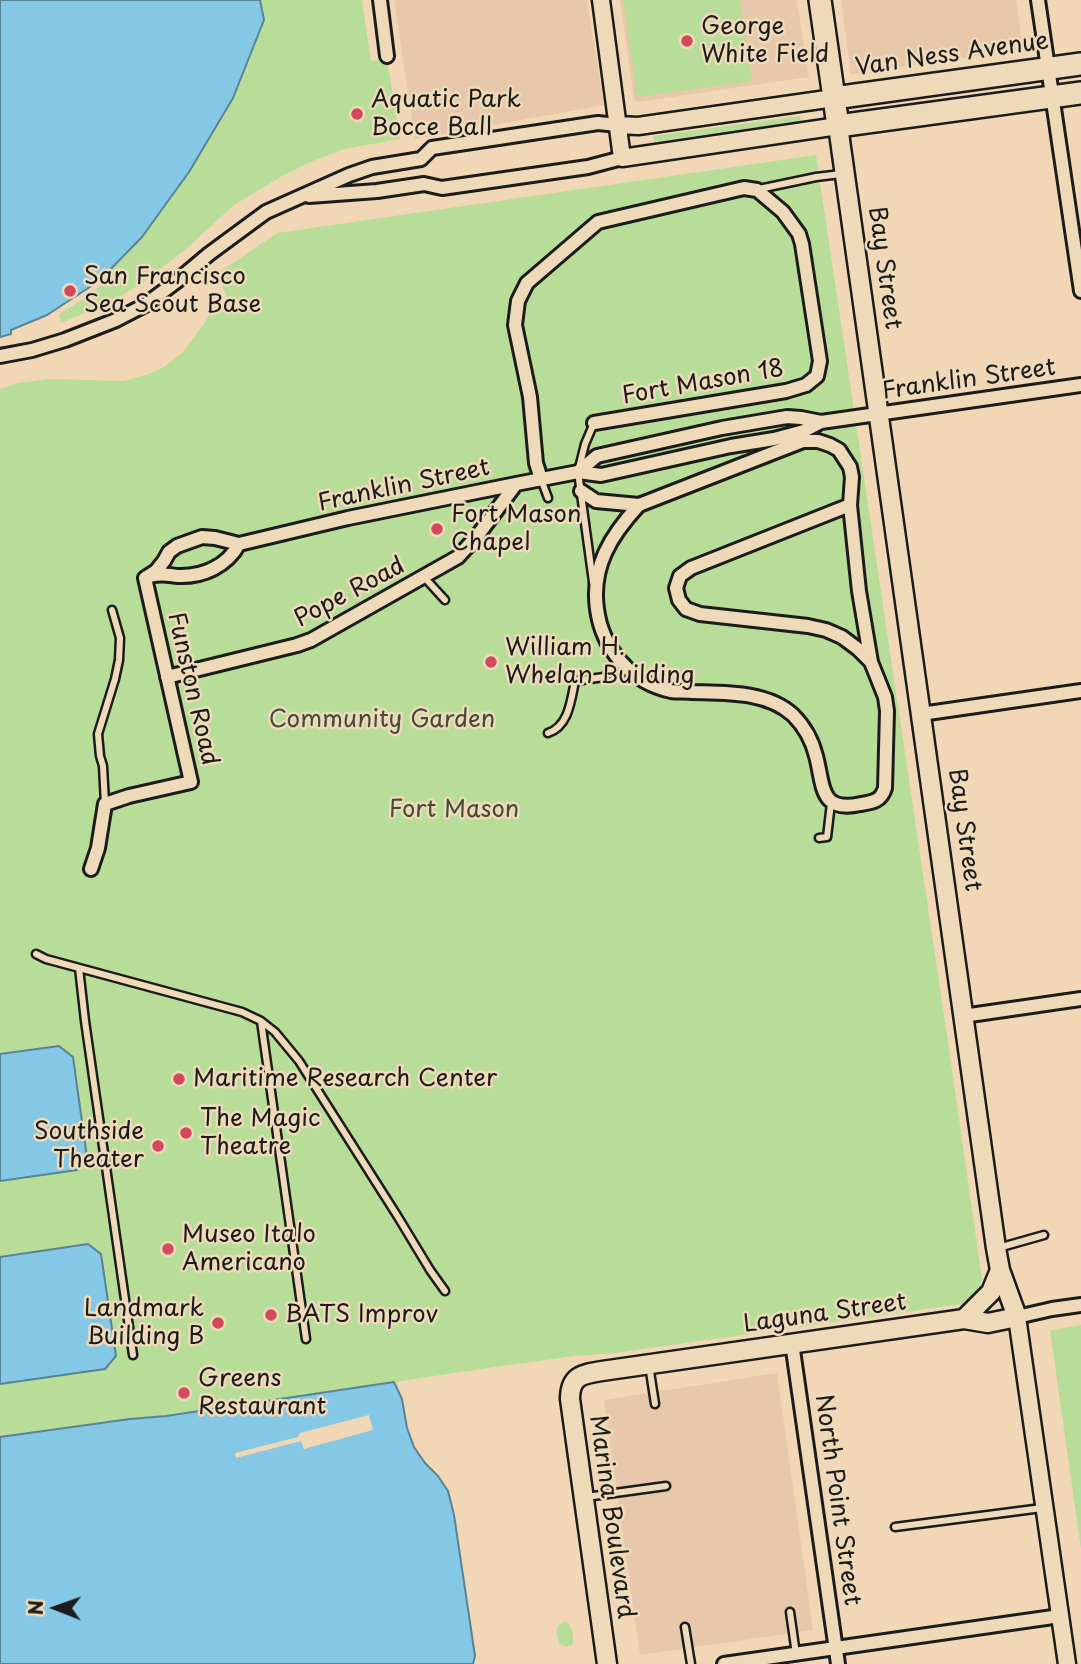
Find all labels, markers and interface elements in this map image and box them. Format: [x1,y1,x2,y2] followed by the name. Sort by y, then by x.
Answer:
[701,13,829,69] place label: George White Field
[854,27,1050,83] street label: Van Ness Avenue
[679,33,695,49] marker: George White Field
[371,86,521,142] place label: Aquatic Park Bocce Ball
[349,106,365,122] marker: Aquatic Park Bocce Ball
[861,205,907,331] street label: Bay Street
[84,263,261,319] place label: San Francisco Sea Scout Base
[62,283,78,299] marker: San Francisco Sea Scout Base
[880,354,1058,406] street label: Franklin Street
[620,355,786,411] street label: Fort Mason 18
[315,454,493,518] street label: Franklin Street
[451,501,581,557] place label: Fort Mason Chapel
[429,521,445,537] marker: Fort Mason Chapel
[290,552,410,634] street label: Pope Road
[160,610,224,768] street label: Funston Road
[505,634,694,690] place label: William H. Whelan Building
[483,654,499,670] marker: William H. Whelan Building
[269,706,495,734] park label: Community Garden
[941,767,987,893] street label: Bay Street
[389,796,519,824] park label: Fort Mason
[193,1065,497,1093] place label: Maritime Research Center
[171,1071,187,1087] marker: Maritime Research Center
[200,1105,320,1161] place label: The Magic Theatre
[34,1118,144,1174] place label: Southside Theater
[178,1125,194,1141] marker: The Magic Theatre
[150,1138,166,1154] marker: Southside Theater
[182,1221,316,1277] place label: Museo Italo Americano
[160,1241,176,1257] marker: Museo Italo Americano
[742,1288,908,1340] street label: Laguna Street
[84,1295,204,1351] place label: Landmark Building B
[285,1301,438,1329] place label: BATS Improv
[263,1307,279,1323] marker: BATS Improv
[210,1315,226,1331] marker: Landmark Building B
[198,1365,326,1421] place label: Greens Restaurant
[176,1385,192,1401] marker: Greens Restaurant
[808,1393,866,1607] street label: North Point Street
[582,1413,640,1621] street label: Marina Boulevard
[21,1573,91,1643] north arrow
[21,1600,49,1615] text: N

